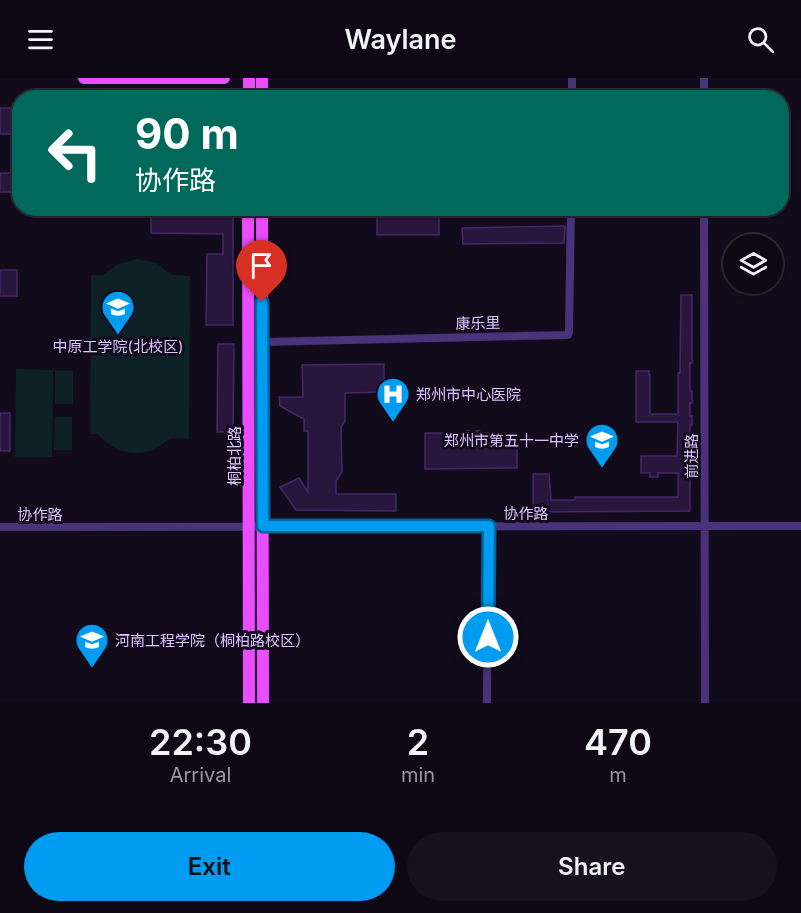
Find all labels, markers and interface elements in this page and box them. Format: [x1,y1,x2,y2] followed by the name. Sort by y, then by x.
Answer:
[24,23,57,56] icon: menu
[344,23,457,56] text: Waylane
[744,23,777,56] icon: search
[135,108,239,159] text: 90 m
[36,114,114,192] icon: left
[135,164,216,197] text: 协作路
[723,234,783,294] map controls
[723,234,783,294] button: layers
[236,240,287,302] pin
[245,249,278,282] icon: arrive
[100,289,136,336] school or university icon: 中原工学院(北校区)
[455,313,501,333] street label: 康乐里
[53,337,183,356] place label: 中原工学院(北校区)
[375,376,411,423] hospital icon: 郑州市中心医院
[416,385,521,404] place label: 郑州市中心医院
[584,422,620,469] school or university icon: 郑州市第五十一中学
[225,426,244,486] street label: 桐柏北路
[444,431,579,450] place label: 郑州市第五十一中学
[682,433,701,479] street label: 前进路
[503,504,549,523] street label: 协作路
[17,505,63,524] street label: 协作路
[456,605,520,669] position arrow
[74,622,110,669] school or university icon: 河南工程学院（桐柏路校区）
[115,631,310,650] place label: 河南工程学院（桐柏路校区）
[149,720,252,764] text: 22:30
[407,720,429,764] text: 2
[584,720,652,764] text: 470
[170,763,231,787] text: Arrival
[401,763,435,787] text: min
[609,763,627,787] text: m
[24,832,395,901] button: Exit
[407,832,777,901] button: Share

